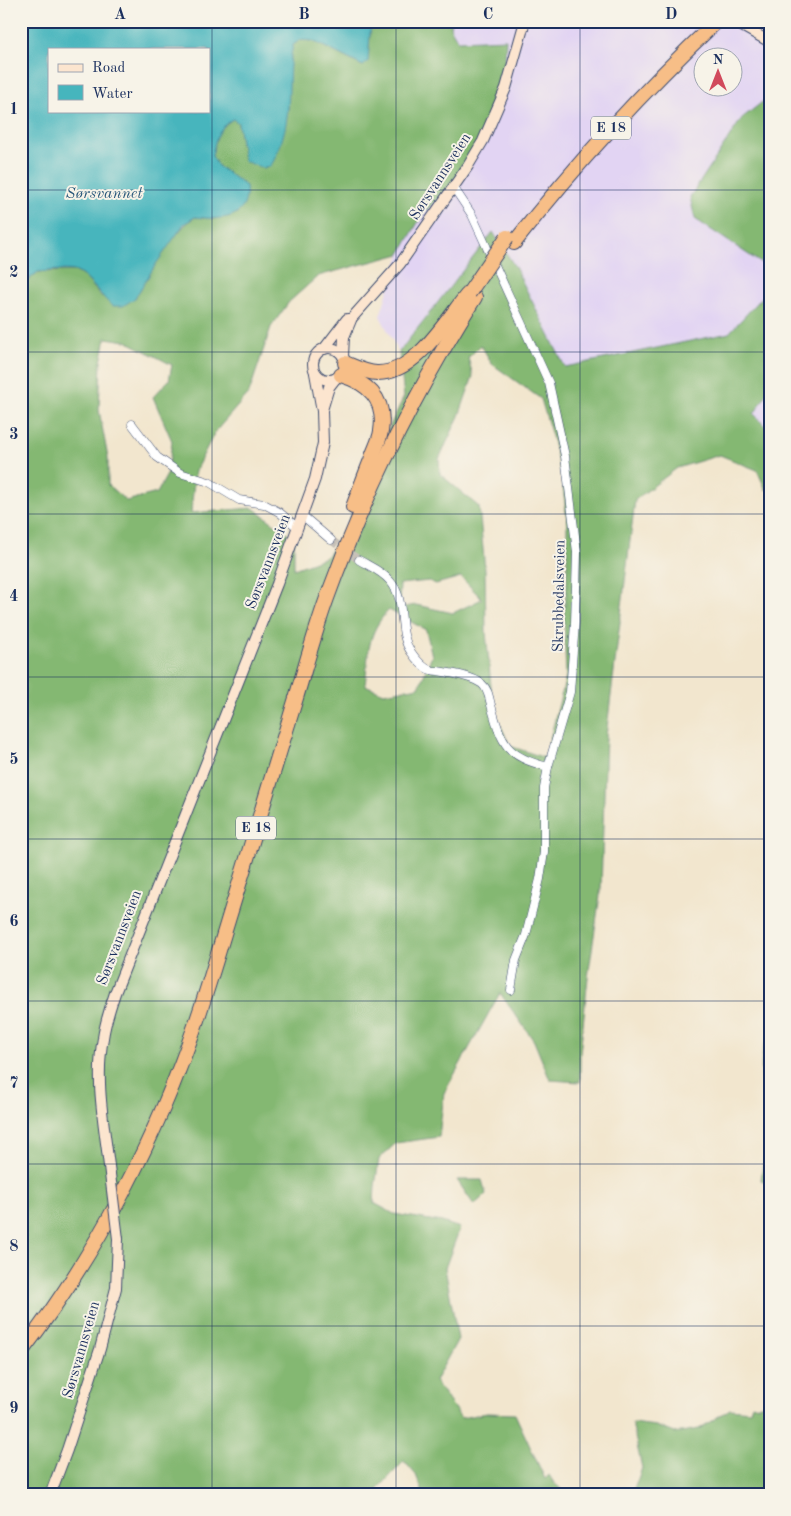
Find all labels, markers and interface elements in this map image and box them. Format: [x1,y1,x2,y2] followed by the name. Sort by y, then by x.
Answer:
[114,7,126,23] text: A
[298,7,310,23] text: B
[483,7,493,23] text: C
[665,7,677,23] text: D
[48,48,210,112] legend
[694,48,744,98] north arrow
[713,53,724,67] text: N
[92,61,126,76] text: Road
[92,87,133,102] text: Water
[9,102,19,118] text: 1
[591,116,631,140] road number: E 18
[407,131,475,223] street label: Sørsvannsveien
[65,186,143,202] water label: Sørsvannet
[9,265,19,281] text: 2
[9,427,19,443] text: 3
[244,513,294,611] street label: Sørsvannsveien
[552,540,568,652] street label: Skrubbedalsveien
[9,589,19,605] text: 4
[9,752,19,768] text: 5
[236,816,276,840] road number: E 18
[95,889,145,987] street label: Sørsvannsveien
[9,914,19,930] text: 6
[9,1076,19,1092] text: 7
[9,1239,19,1255] text: 8
[61,1300,103,1400] street label: Sørsvannsveien
[9,1401,19,1417] text: 9

